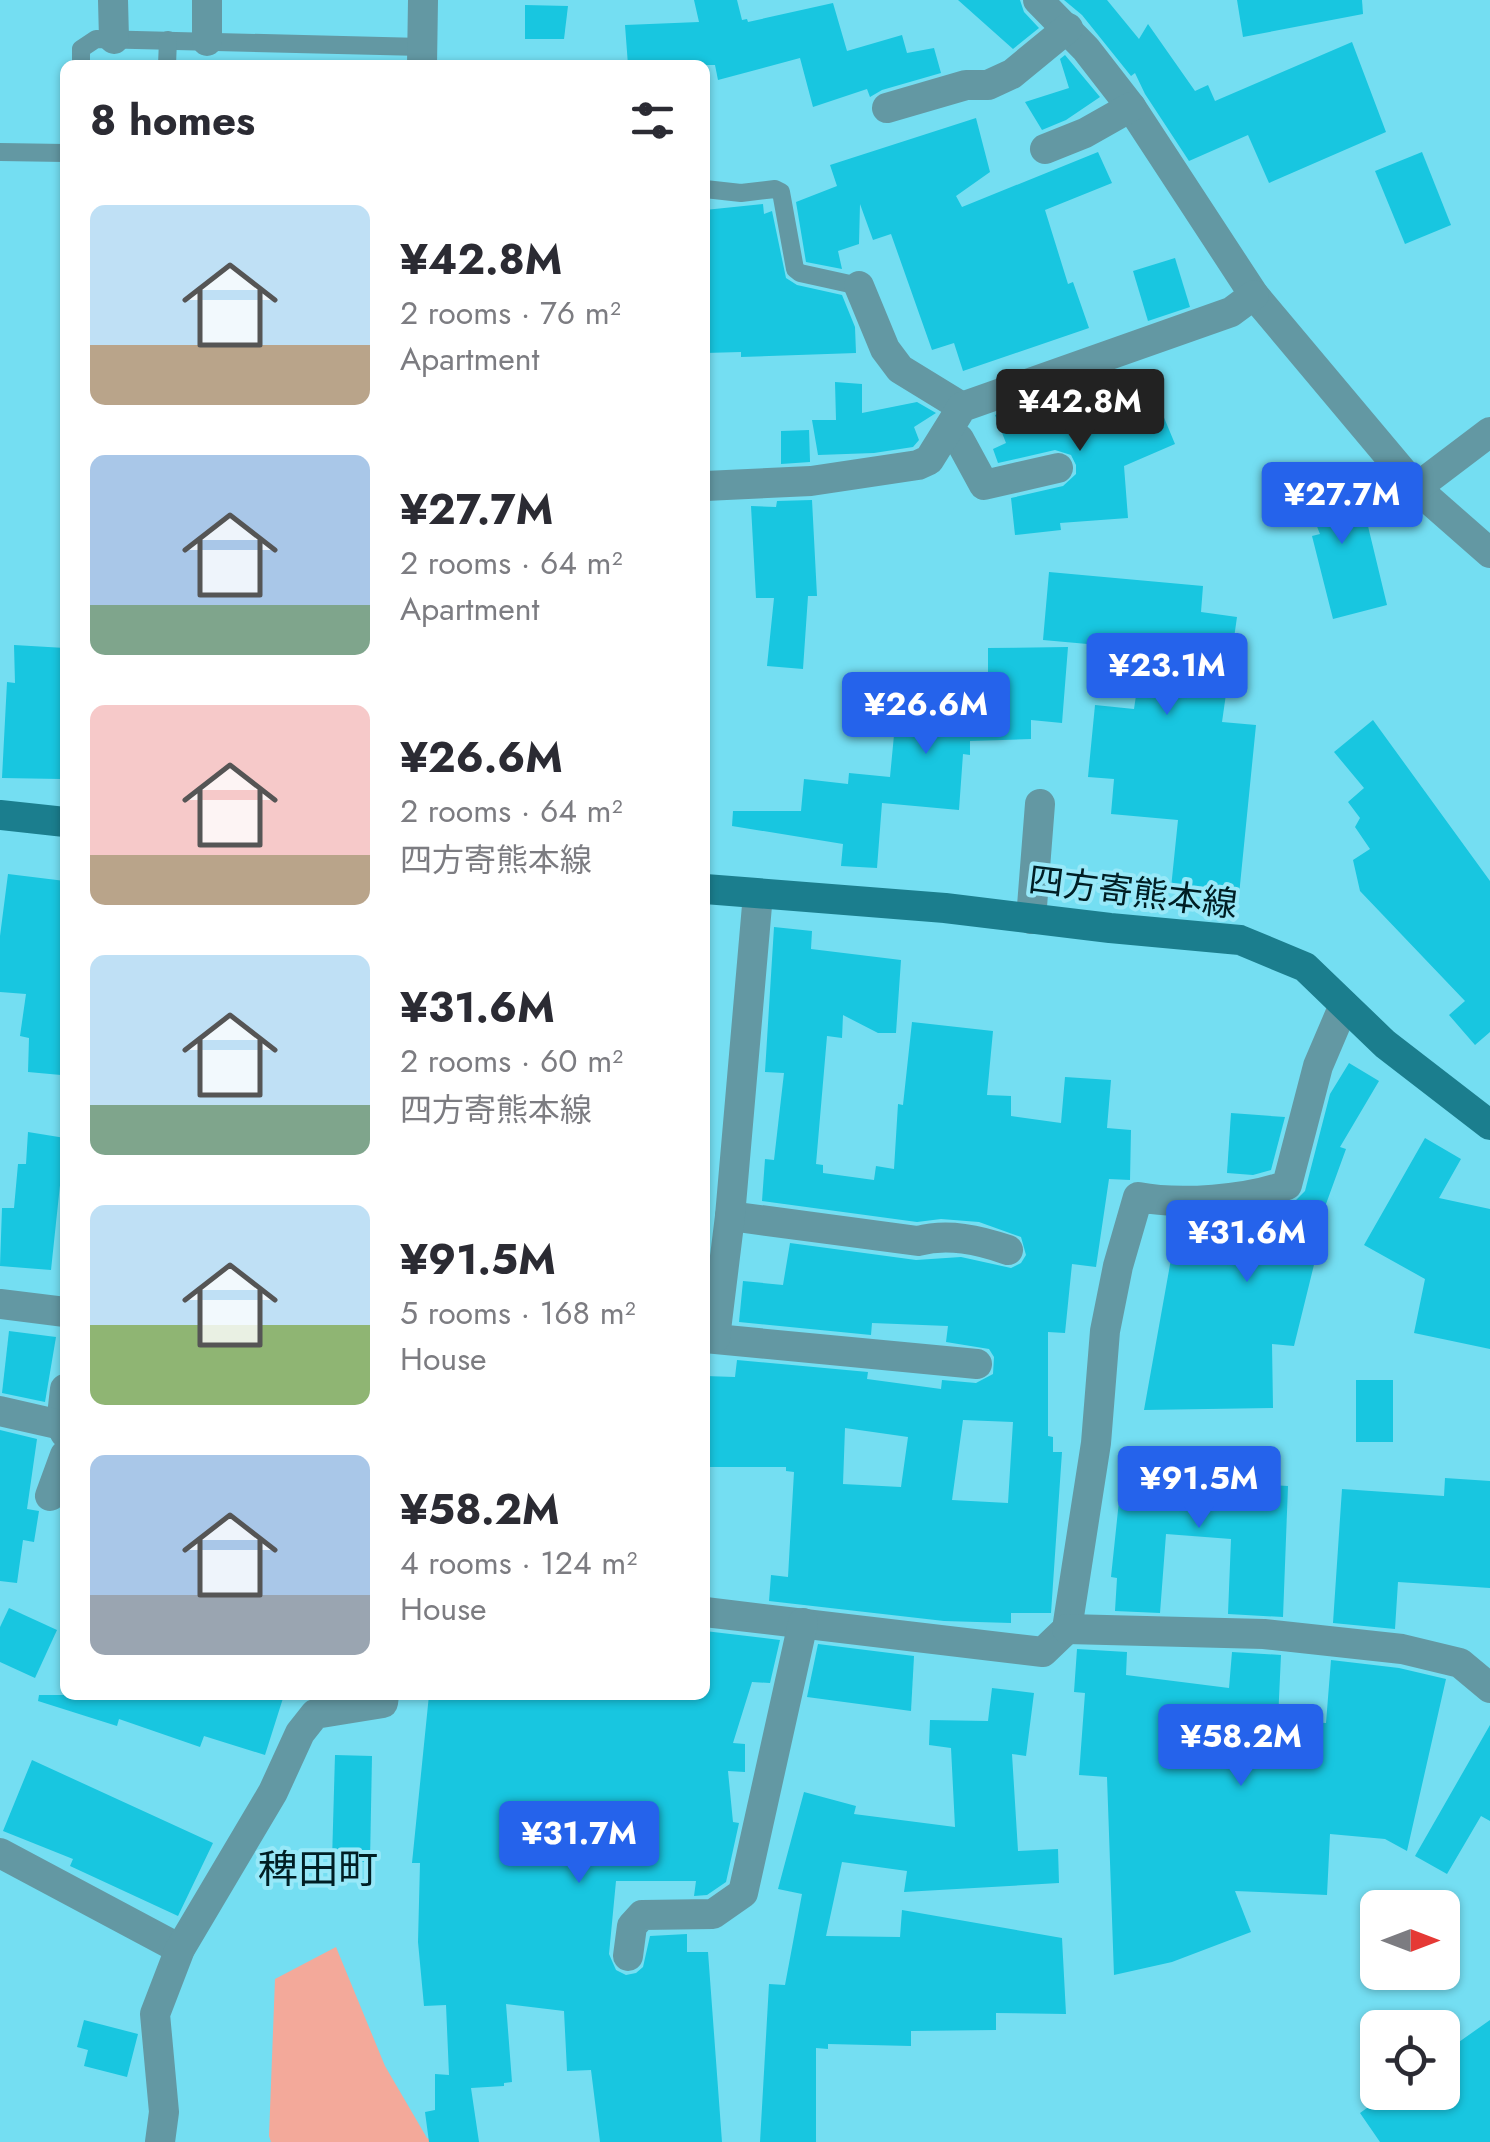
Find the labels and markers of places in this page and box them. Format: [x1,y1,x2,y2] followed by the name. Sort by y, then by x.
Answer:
[999,369,1161,454] pin: ¥42.8M
[1261,462,1423,547] pin: ¥27.7M
[1086,633,1248,718] pin: ¥23.1M
[845,672,1007,757] pin: ¥26.6M
[1166,1200,1328,1285] pin: ¥31.6M
[1118,1446,1280,1531] pin: ¥91.5M
[1160,1704,1322,1789] pin: ¥58.2M
[498,1801,660,1886] pin: ¥31.7M

